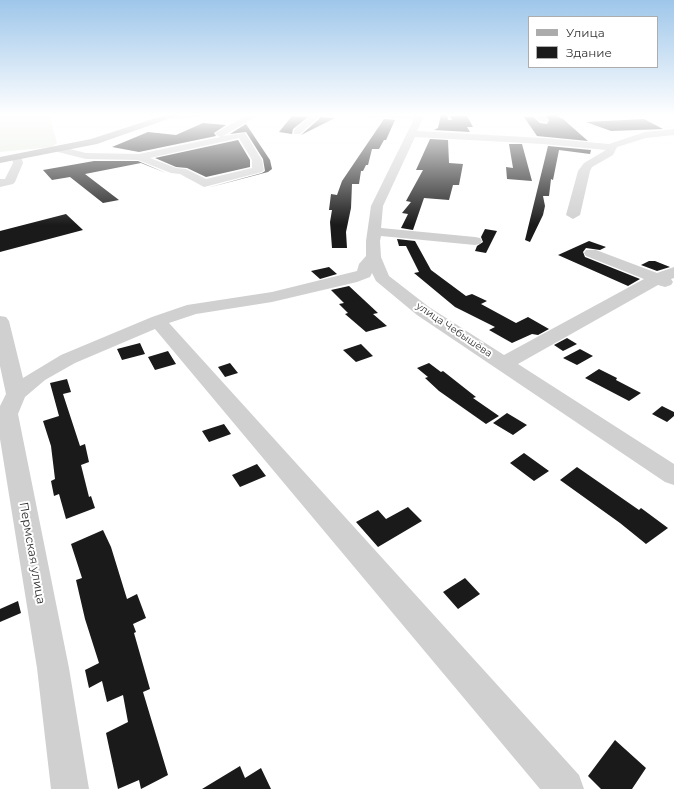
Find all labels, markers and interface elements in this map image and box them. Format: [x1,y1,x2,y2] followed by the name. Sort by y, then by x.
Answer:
[528,16,658,68] legend
[566,25,605,40] text: Улица
[566,45,612,60] text: Здание
[414,300,494,360] street label: улица Чебышёва
[16,501,48,605] street label: Пермская улица

